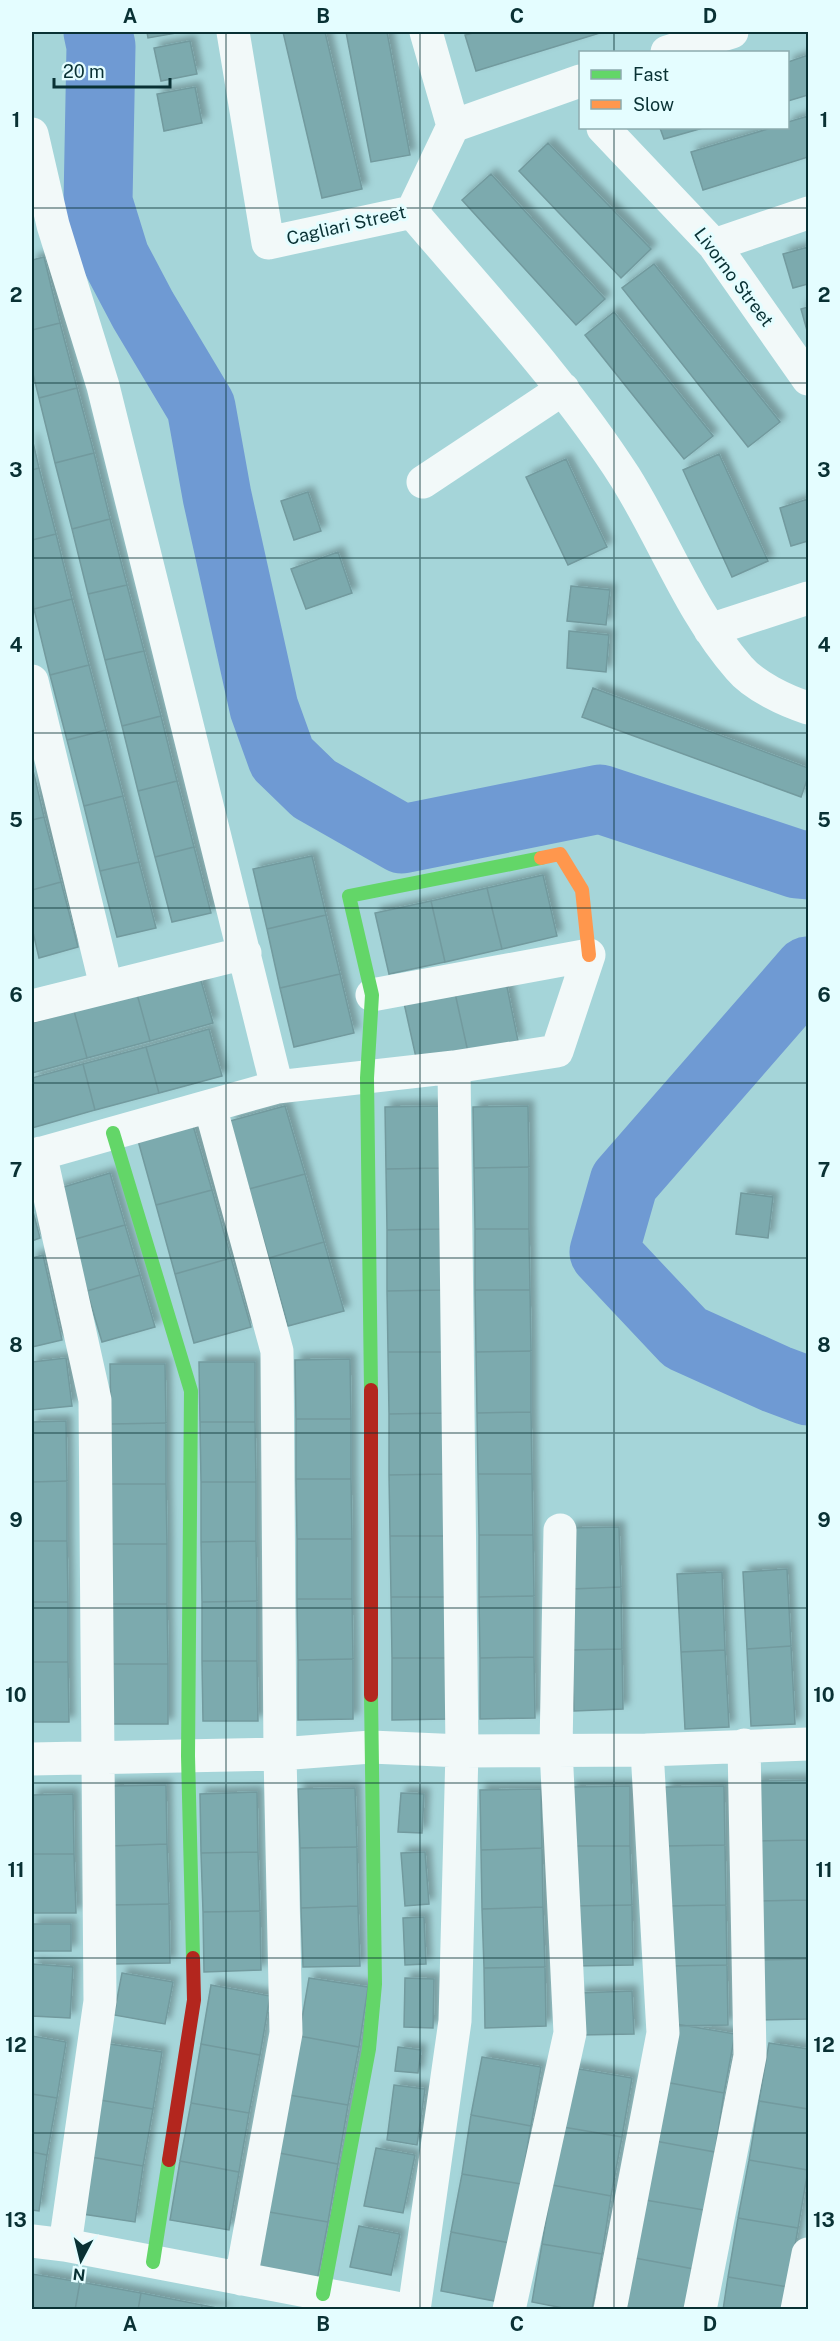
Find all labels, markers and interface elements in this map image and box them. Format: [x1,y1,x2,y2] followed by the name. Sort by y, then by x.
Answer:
[123,4,137,28] text: A
[316,4,330,28] text: B
[510,4,524,28] text: C
[703,4,717,28] text: D
[54,51,170,89] scale bar
[579,51,789,129] legend
[63,61,105,82] text: 20 m
[633,64,669,85] text: Fast
[633,94,674,115] text: Slow
[12,108,20,132] text: 1
[820,108,828,132] text: 1
[284,201,408,249] street label: Cagliari Street
[690,223,778,331] street label: Livorno Street
[10,283,22,307] text: 2
[818,283,830,307] text: 2
[9,458,23,482] text: 3
[817,458,831,482] text: 3
[9,633,23,657] text: 4
[817,633,831,657] text: 4
[9,808,23,832] text: 5
[817,808,831,832] text: 5
[9,983,23,1007] text: 6
[817,983,831,1007] text: 6
[10,1158,22,1182] text: 7
[818,1158,830,1182] text: 7
[9,1333,23,1357] text: 8
[817,1333,831,1357] text: 8
[9,1508,23,1532] text: 9
[817,1508,831,1532] text: 9
[5,1683,27,1707] text: 10
[813,1683,835,1707] text: 10
[7,1858,25,1882] text: 11
[815,1858,833,1882] text: 11
[5,2033,27,2057] text: 12
[813,2033,835,2057] text: 12
[5,2208,27,2232] text: 13
[813,2208,835,2232] text: 13
[51,2230,111,2290] north arrow
[72,2264,87,2285] text: N
[123,2312,137,2336] text: A
[316,2312,330,2336] text: B
[510,2312,524,2336] text: C
[703,2312,717,2336] text: D

